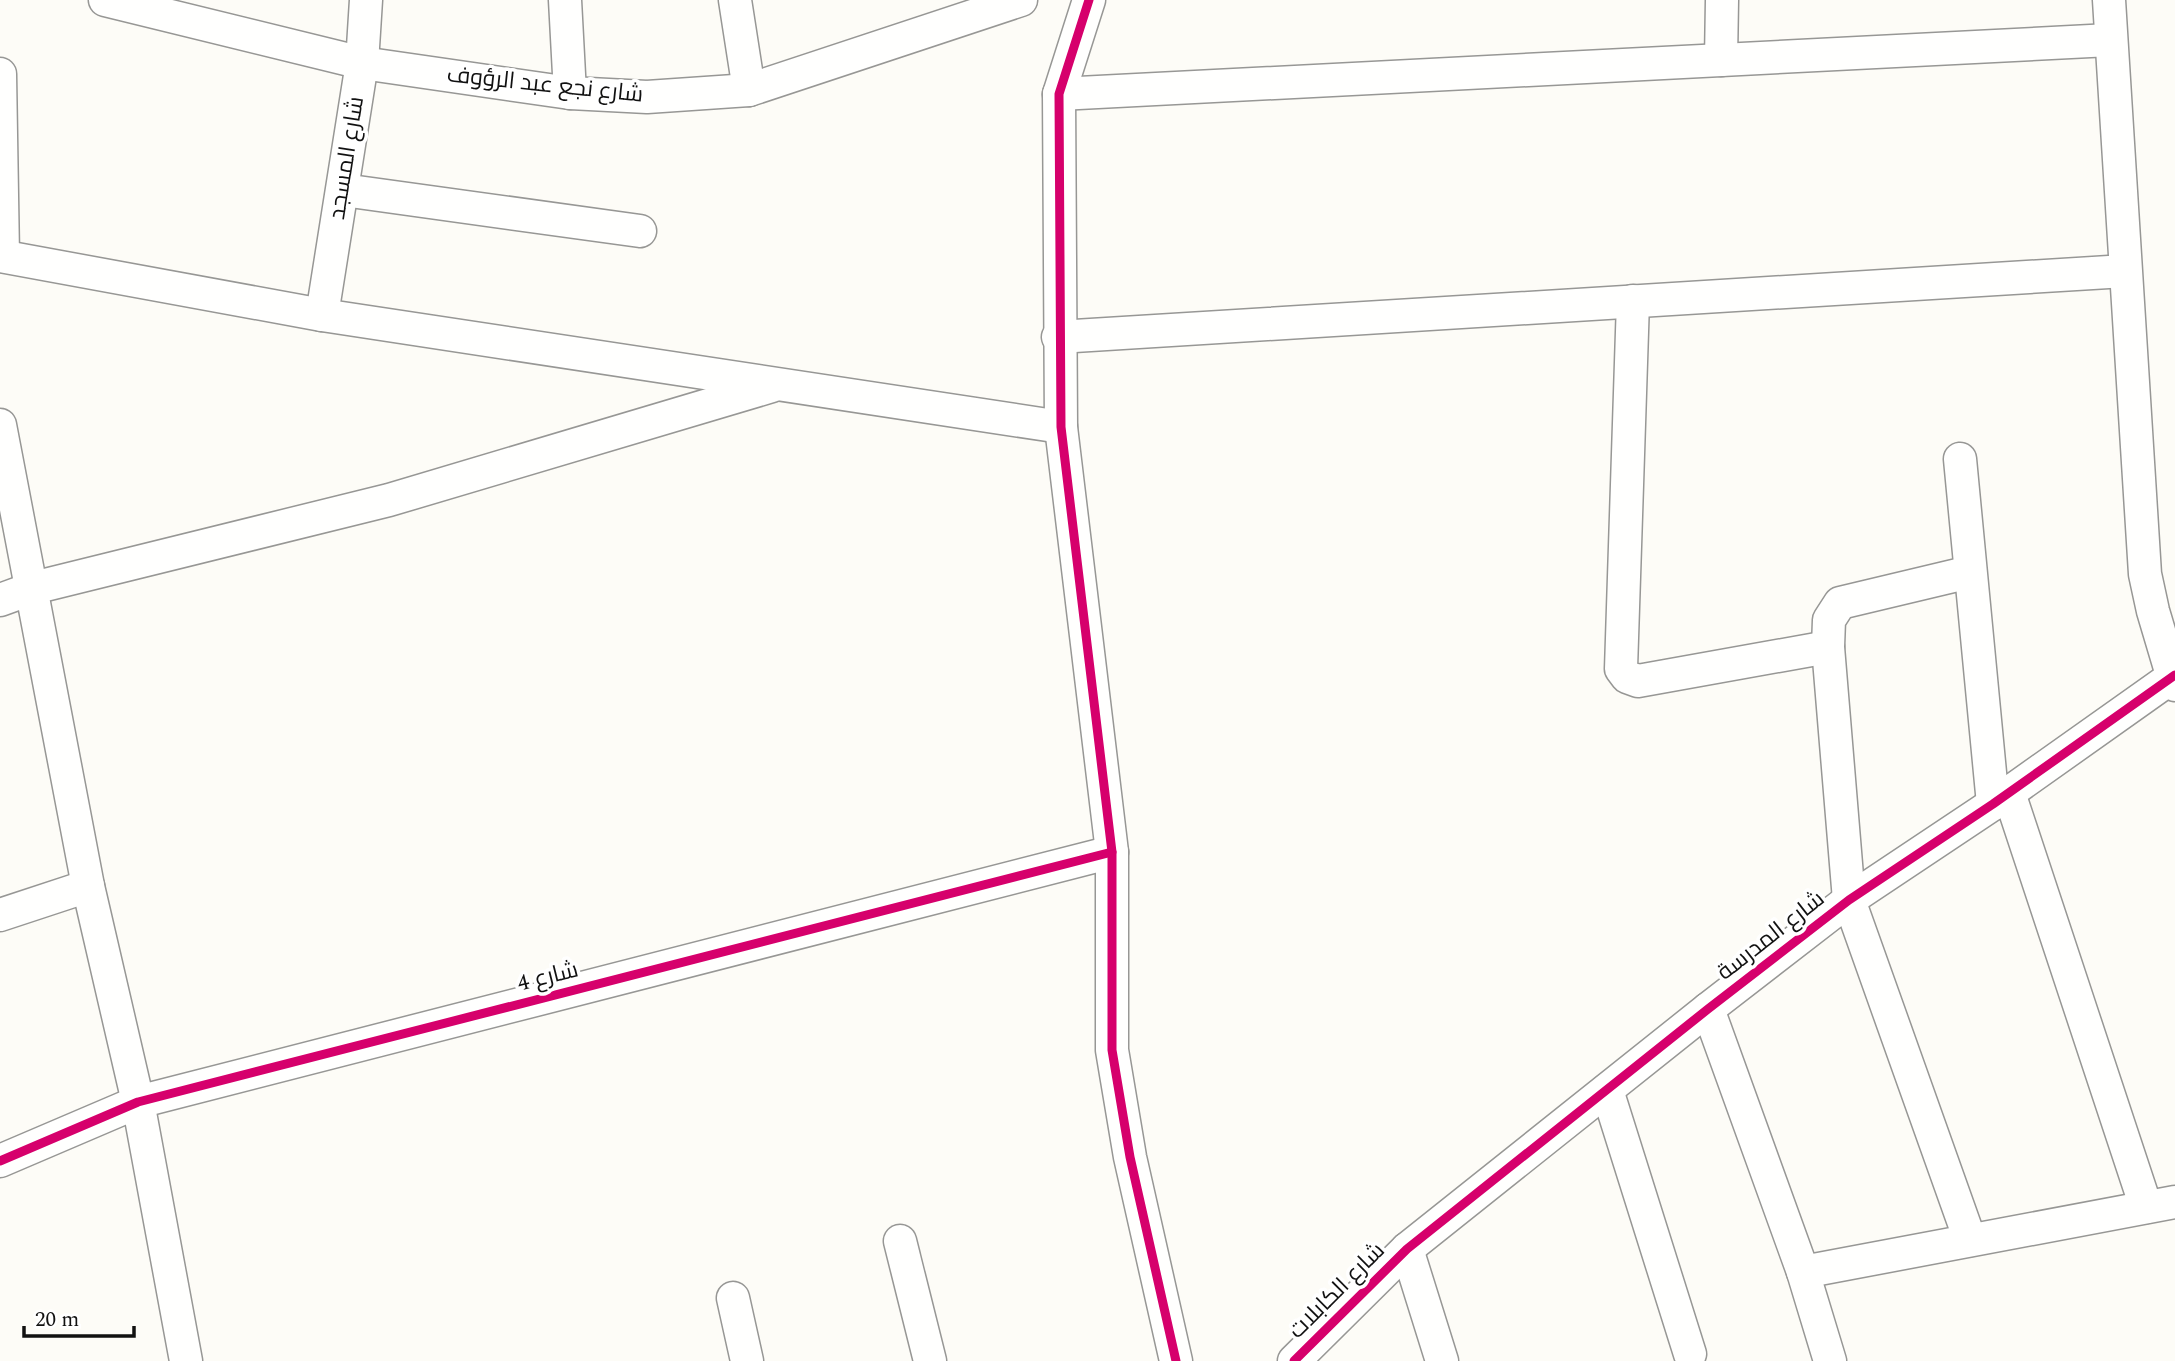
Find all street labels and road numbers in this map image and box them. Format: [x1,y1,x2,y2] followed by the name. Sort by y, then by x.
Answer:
[445,57,645,113] street label: شارع نجع عبد الرؤوف
[320,94,374,222] street label: شارع المسجد
[1709,882,1833,990] street label: شارع المدرسة
[514,953,582,1001] street label: شارع 4
[1281,1235,1393,1347] street label: شارع الكابلات

